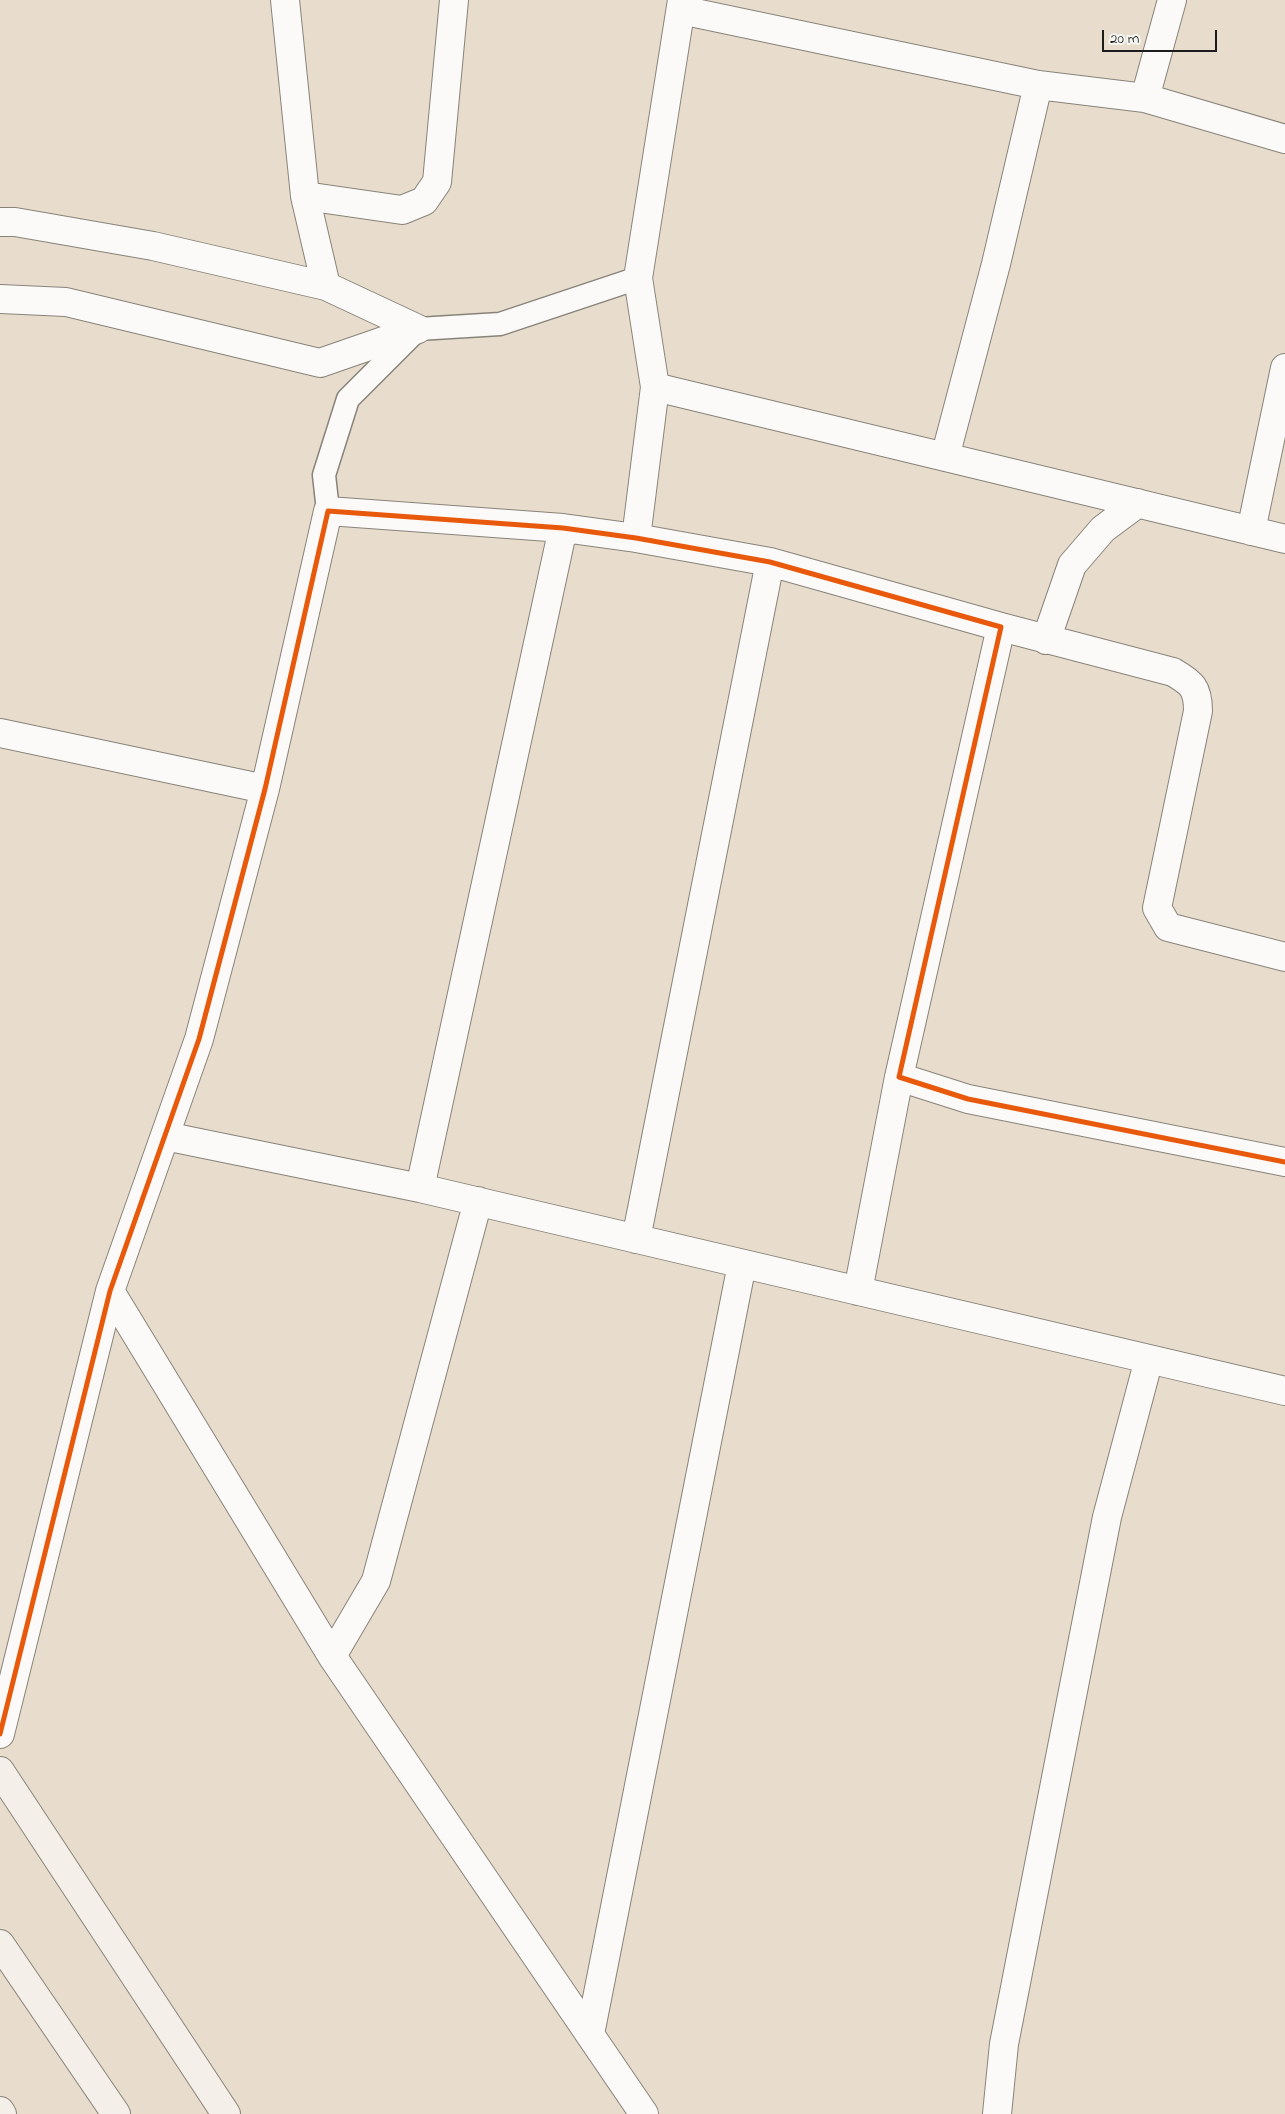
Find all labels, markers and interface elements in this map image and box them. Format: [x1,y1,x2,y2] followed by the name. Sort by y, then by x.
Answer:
[1105,20,1220,52] scale bar
[1110,28,1139,50] text: 20 m

